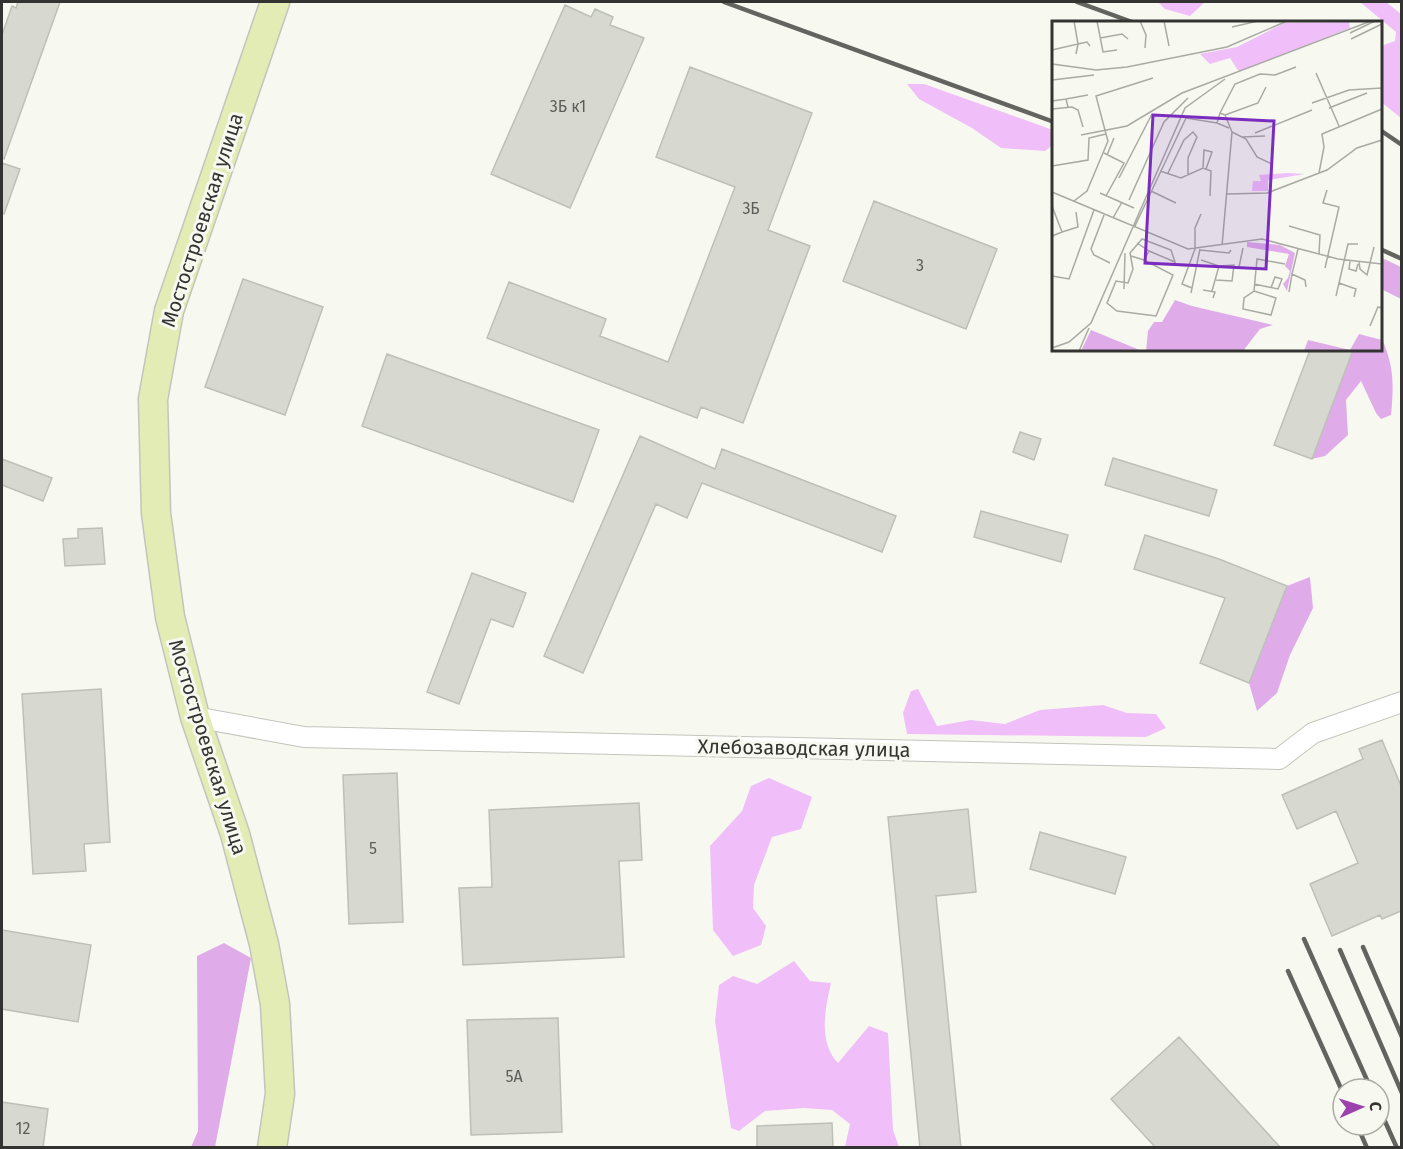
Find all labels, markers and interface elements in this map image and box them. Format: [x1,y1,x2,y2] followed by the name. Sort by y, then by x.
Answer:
[1052,21,1382,351] inset map
[550,97,586,116] house number: 3Б к1
[156,110,248,330] street label: Мостостроевская улица
[742,199,760,218] house number: 3Б
[916,256,924,275] house number: 3
[164,636,252,858] street label: Мостостроевская улица
[697,734,911,762] street label: Хлебозаводская улица
[369,839,377,858] house number: 5
[505,1067,523,1086] house number: 5А
[1331,1077,1391,1137] north arrow
[1366,1101,1385,1112] text: С
[16,1119,30,1138] house number: 12

